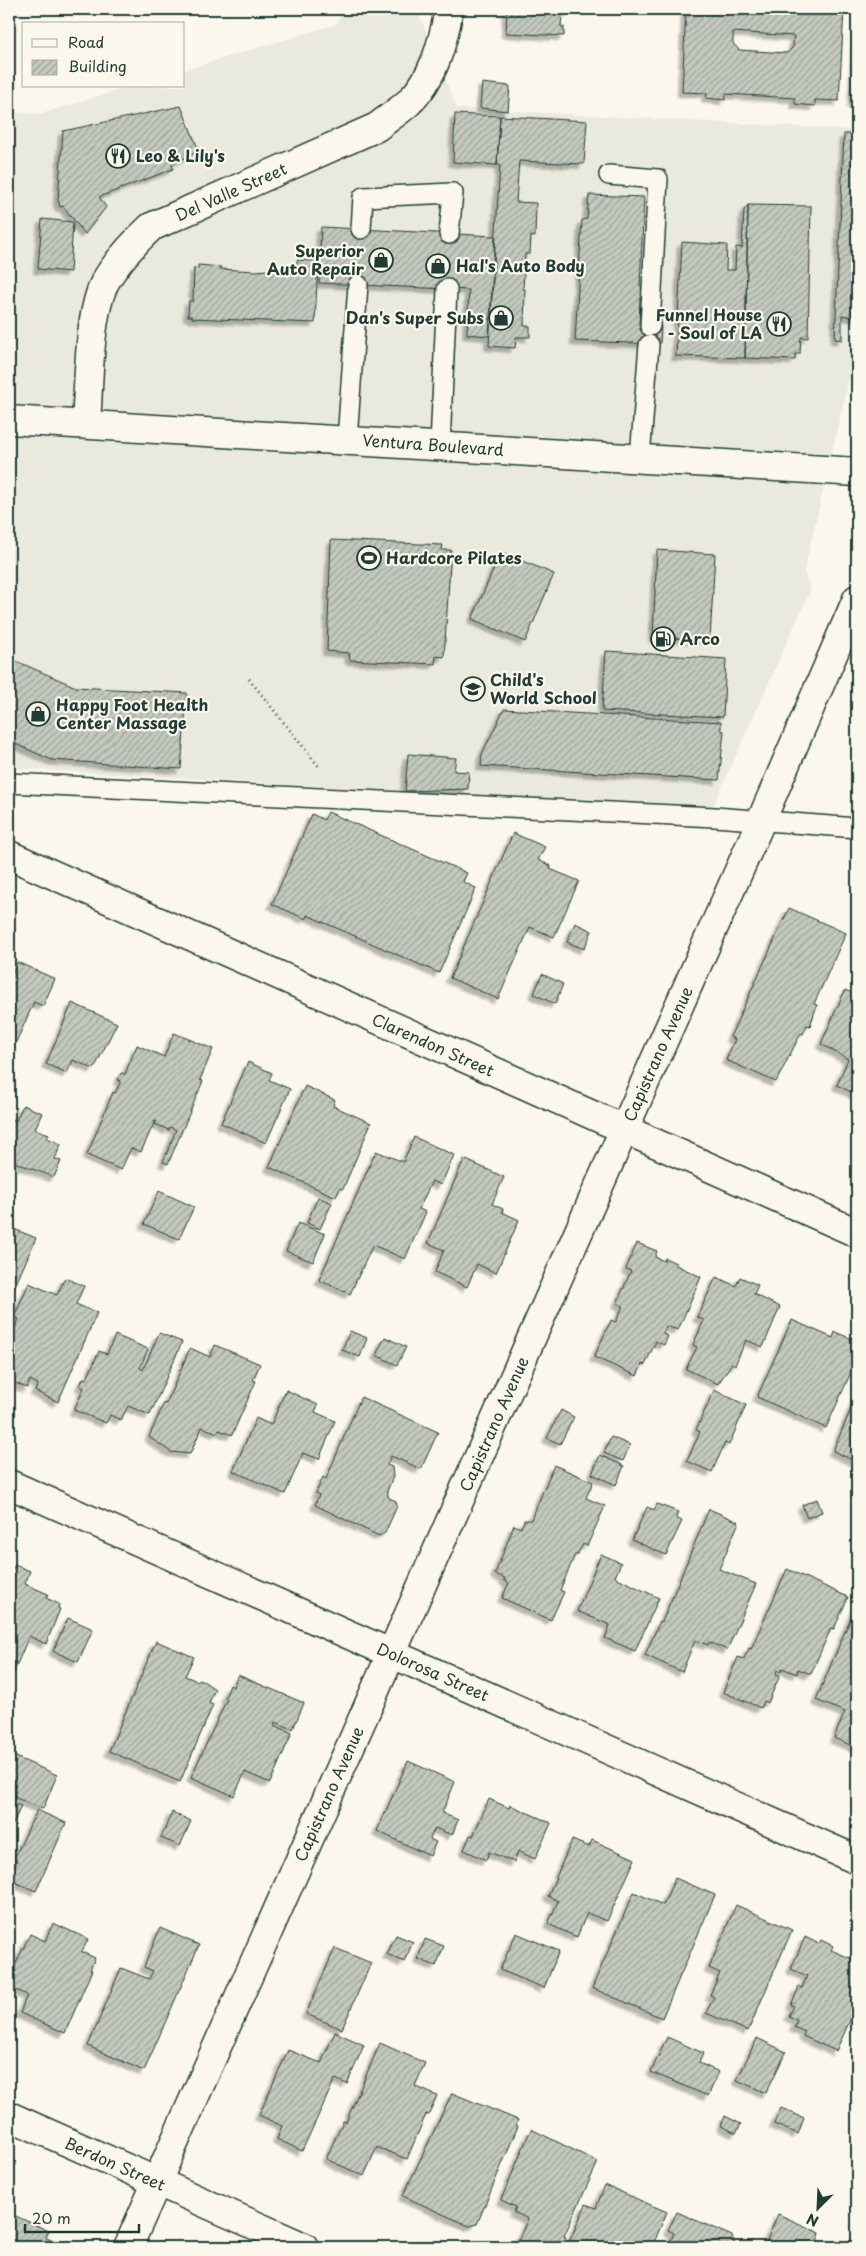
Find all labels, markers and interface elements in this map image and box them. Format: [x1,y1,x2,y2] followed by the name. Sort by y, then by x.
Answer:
[22,22,185,88] legend
[68,30,104,53] text: Road
[68,54,127,77] text: Building
[105,143,131,169] restaurant icon: Leo & Lily's
[136,143,225,167] place label: Leo & Lily's
[171,156,291,226] street label: Del Valle Street
[267,238,365,280] place label: Superior Auto Repair
[368,247,394,273] shop icon: Superior Auto Repair
[425,253,451,279] shop icon: Hal's Auto Body
[456,253,585,277] place label: Hal's Auto Body
[656,302,762,344] place label: Funnel House - Soul of LA
[346,305,484,329] place label: Dan's Super Subs
[488,305,514,331] shop icon: Dan's Super Subs
[766,311,792,337] restaurant icon: Funnel House - Soul of LA
[362,427,505,461] street label: Ventura Boulevard
[356,545,382,571] sports icon: Hardcore Pilates
[386,545,522,569] place label: Hardcore Pilates
[650,626,676,652] fuel station icon: Arco
[680,626,720,650] place label: Arco
[490,667,597,709] place label: Child's World School
[460,676,486,702] school or university icon: Child's World School
[56,692,208,734] place label: Happy Foot Health Center Massage
[25,701,51,727] shop icon: Happy Foot Health Center Massage
[617,982,698,1125] street label: Capistrano Avenue
[368,1006,499,1082] street label: Clarendon Street
[453,1352,534,1495] street label: Capistrano Avenue
[374,1636,494,1707] street label: Dolorosa Street
[288,1722,369,1865] street label: Capistrano Avenue
[61,2130,170,2196] street label: Berdon Street
[794,2184,844,2234] north arrow
[25,2201,139,2233] scale bar
[32,2206,71,2229] text: 20 m
[803,2208,822,2232] text: N

